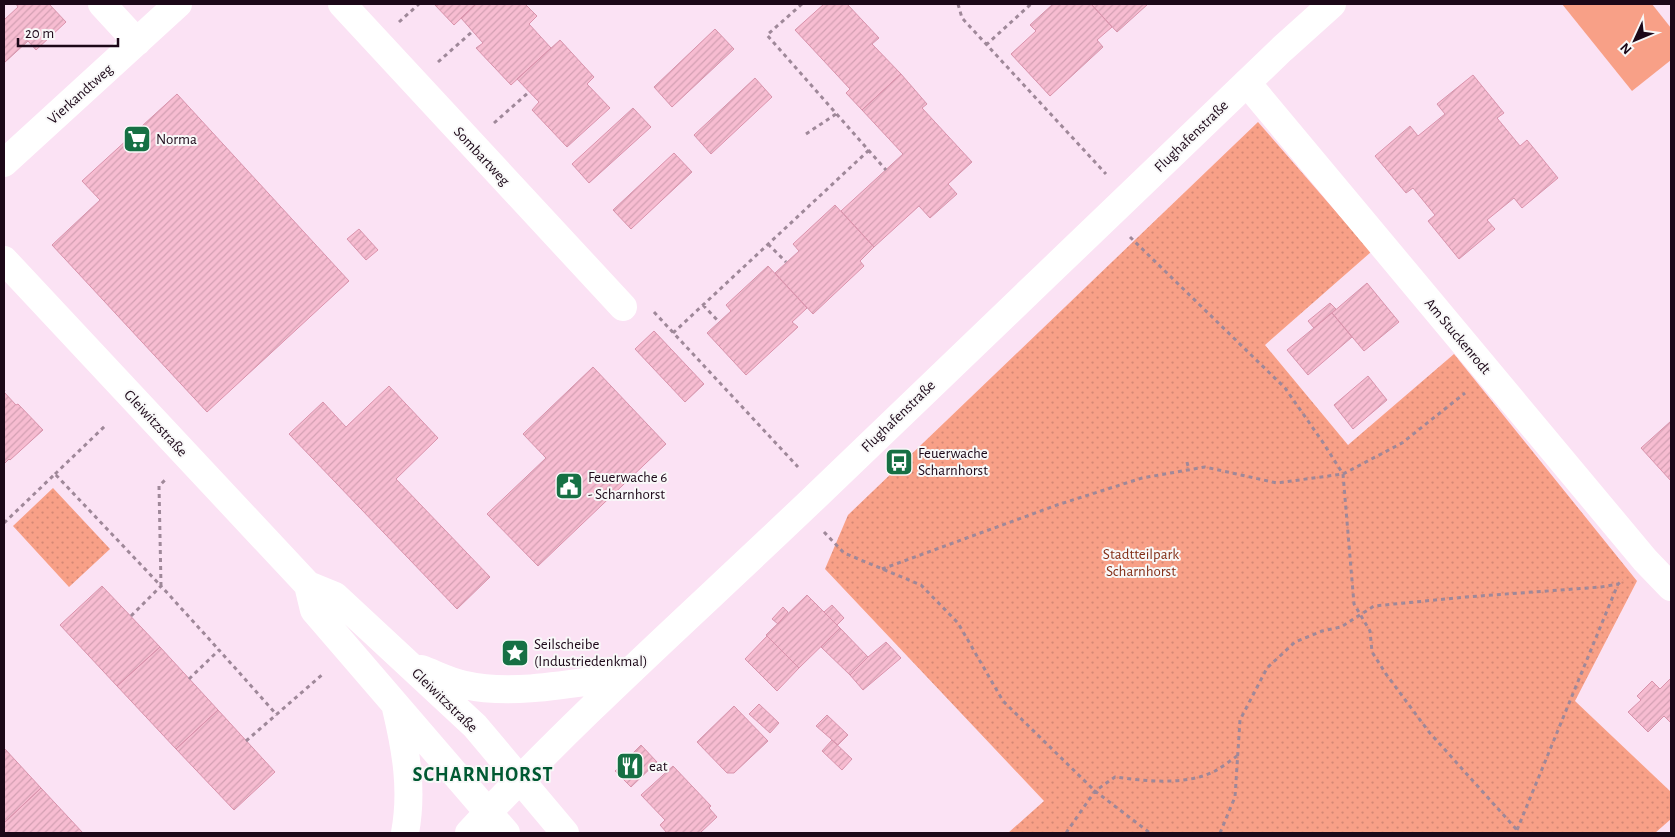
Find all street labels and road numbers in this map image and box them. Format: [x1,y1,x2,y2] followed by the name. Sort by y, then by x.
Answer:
[45,61,116,127] street label: Vierkandtweg
[1152,98,1231,175] street label: Flughafenstraße
[451,124,513,189] street label: Sombartweg
[1422,295,1494,377] street label: Am Stuckenrodt
[859,378,938,455] street label: Flughafenstraße
[121,387,190,460] street label: Gleiwitzstraße
[409,665,480,735] street label: Gleiwitzstraße

